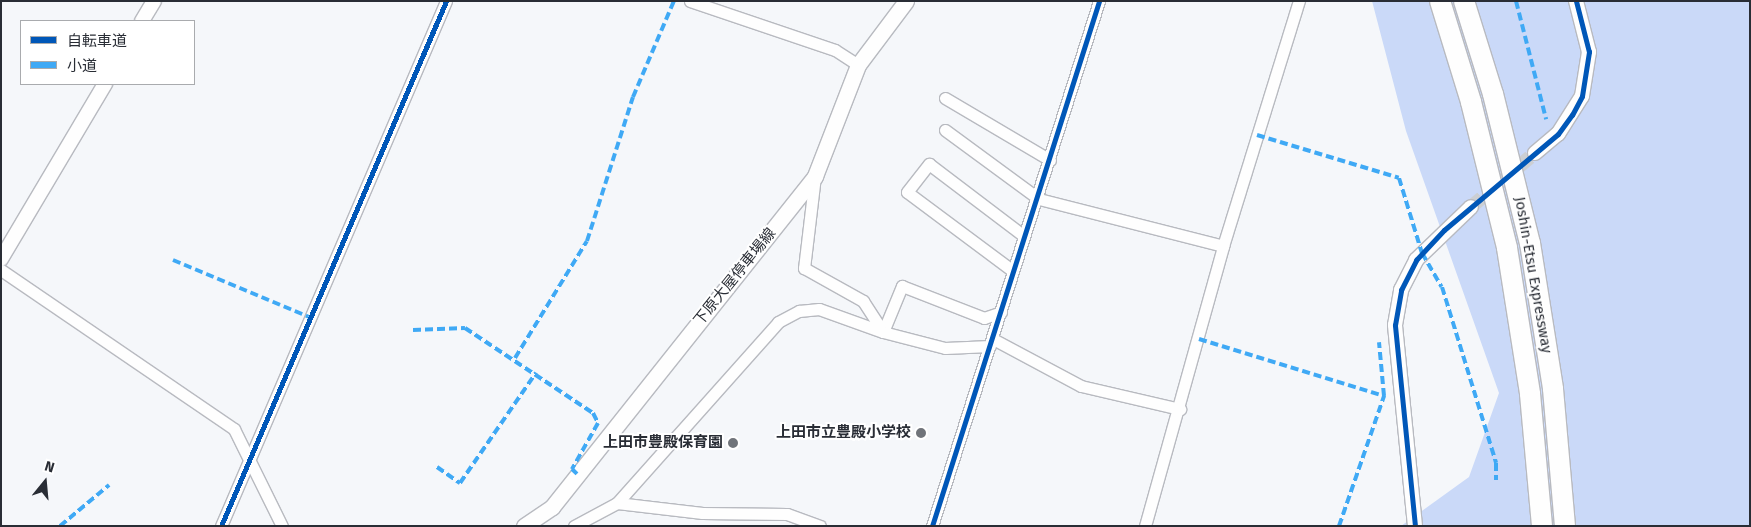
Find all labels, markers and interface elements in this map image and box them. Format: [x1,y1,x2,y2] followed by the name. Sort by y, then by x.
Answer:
[20,20,195,85] legend
[67,32,127,50] text: 自転車道
[67,57,97,75] text: 小道
[1510,195,1556,355] street label: Joshin-Etsu Expressway
[690,225,780,329] street label: 下原大屋停車場線
[776,424,911,442] place label: 上田市立豊殿小学校
[915,427,927,439] marker: 上田市立豊殿小学校
[603,434,723,452] place label: 上田市豊殿保育園
[727,437,739,449] marker: 上田市豊殿保育園
[20,457,70,507] north arrow
[43,458,56,477] text: N

